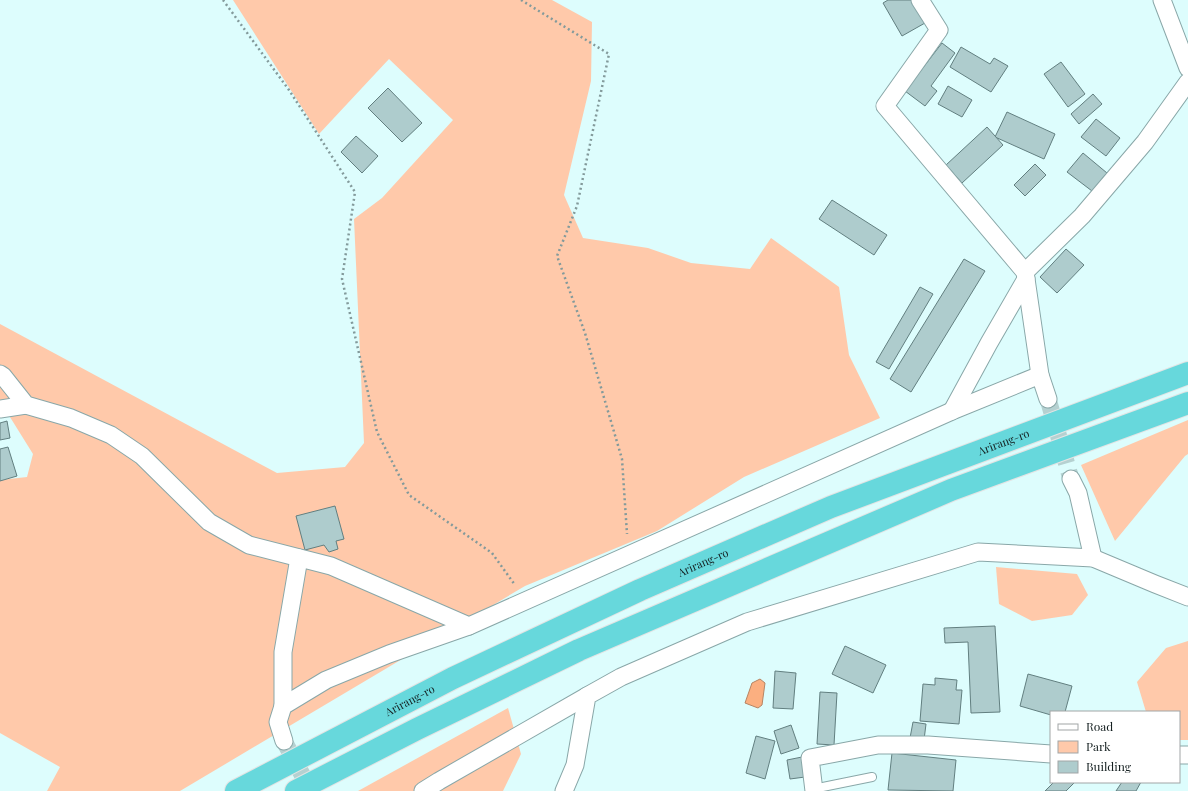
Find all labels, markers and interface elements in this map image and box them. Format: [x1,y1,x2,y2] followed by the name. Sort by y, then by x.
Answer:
[975,425,1031,459] street label: Arirang-ro
[674,545,730,580] street label: Arirang-ro
[381,681,437,720] street label: Arirang-ro
[1050,711,1180,783] legend
[1086,718,1113,734] text: Road
[1086,738,1111,754] text: Park
[1086,758,1132,774] text: Building

